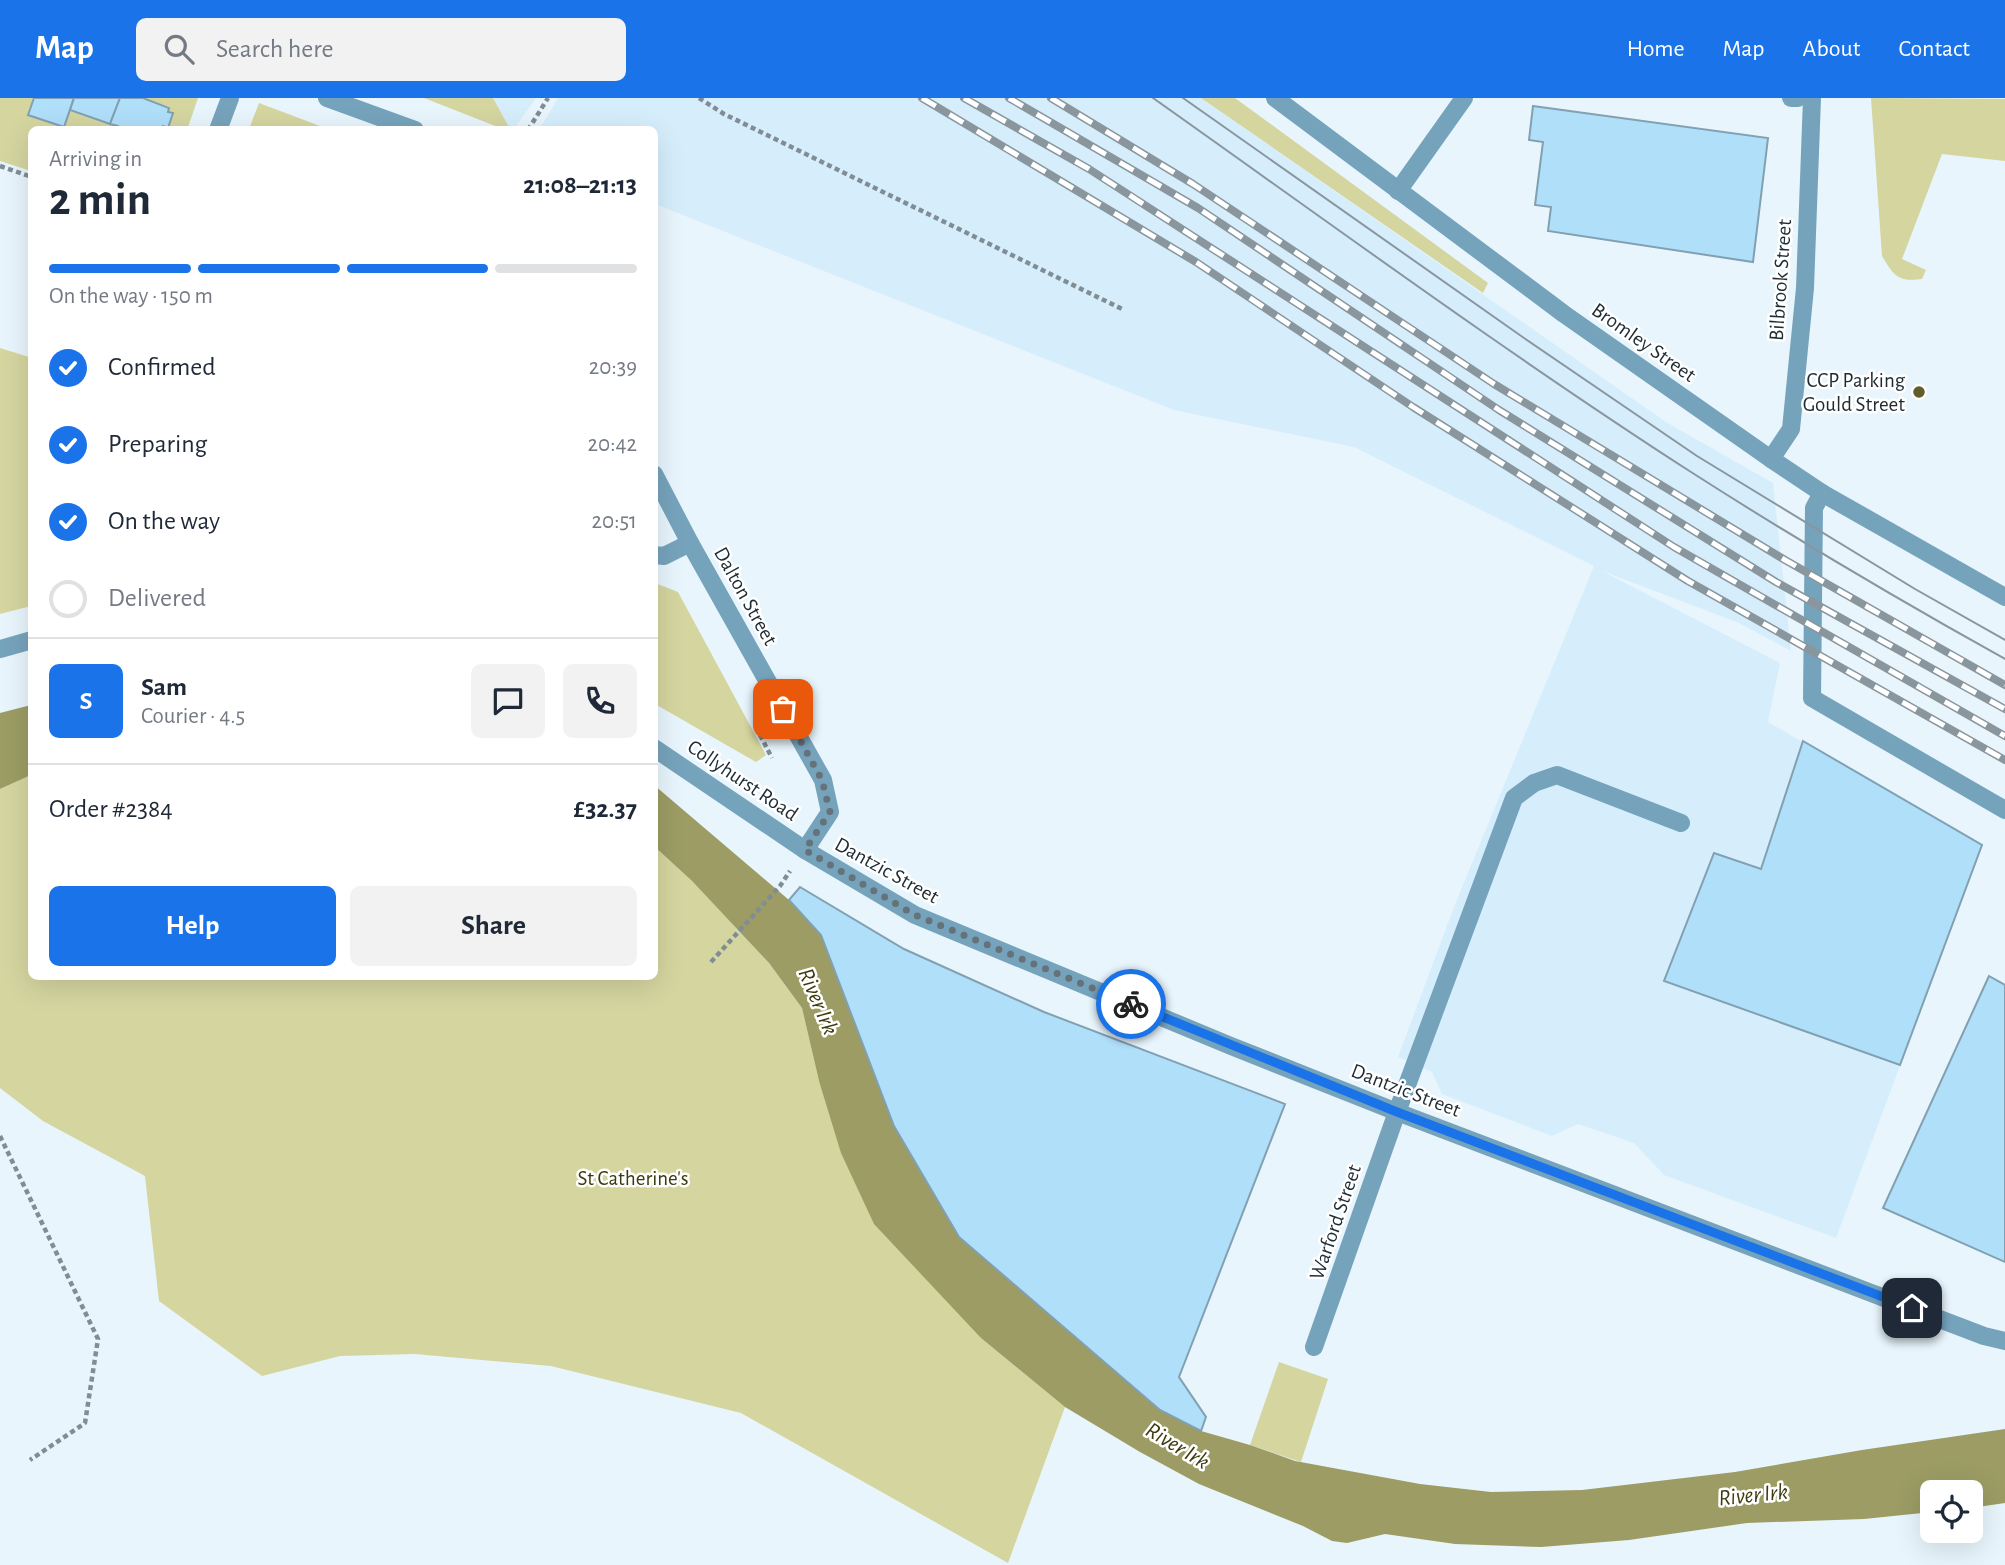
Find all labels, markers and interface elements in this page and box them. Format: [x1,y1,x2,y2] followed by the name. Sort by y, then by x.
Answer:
[136,18,626,81] search box
[160,30,198,68] icon: search
[35,32,94,65] text: Map
[216,36,334,62] text: Search here
[1627,37,1685,61] text: Home
[1723,37,1765,61] text: Map
[1803,37,1860,61] text: About
[1898,37,1970,61] text: Contact
[49,148,142,171] text: Arriving in
[523,172,637,198] text: 21:08–21:13
[49,177,151,223] text: 2 min
[1766,218,1795,342] street label: Bilbrook Street
[49,285,213,308] text: On the way · 150 m
[1588,299,1700,386] street label: Bromley Street
[49,349,87,387] icon: check
[108,354,216,380] text: Confirmed
[589,356,637,379] text: 20:39
[1803,370,1906,415] place label: CCP Parking Gould Street
[1911,384,1927,400] marker: CCP Parking Gould Street
[49,426,87,464] icon: check
[108,431,207,457] text: Preparing
[588,433,637,456] text: 20:42
[49,503,87,541] icon: check
[108,508,220,534] text: On the way
[592,510,637,533] text: 20:51
[710,544,781,649] street label: Dalton Street
[108,585,206,611] text: Delivered
[471,664,545,738] button: chat
[563,664,637,738] button: phone
[141,674,187,700] text: Sam
[753,679,813,739] pin
[80,688,92,714] text: S
[764,690,802,728] icon: bag
[141,705,245,728] text: Courier · 4.5
[684,736,802,825] street label: Collyhurst Road
[49,796,173,822] text: Order #2384
[574,796,637,822] text: £32.37
[831,833,943,908] street label: Dantzic Street
[49,886,336,966] button: Help
[350,886,637,966] button: Share
[793,965,842,1038] water label: River Irk
[1096,969,1166,1039] courier
[1112,985,1150,1023] icon: bike
[1348,1060,1464,1121] street label: Dantzic Street
[1306,1161,1365,1283] street label: Warford Street
[577,1168,689,1189] park label: St Catherine's
[1882,1278,1942,1338] pin
[1893,1289,1931,1327] icon: home
[1141,1419,1213,1474] water label: River Irk
[1717,1480,1789,1511] water label: River Irk
[1920,1480,1983,1543] map controls
[1920,1480,1983,1543] button: locate

